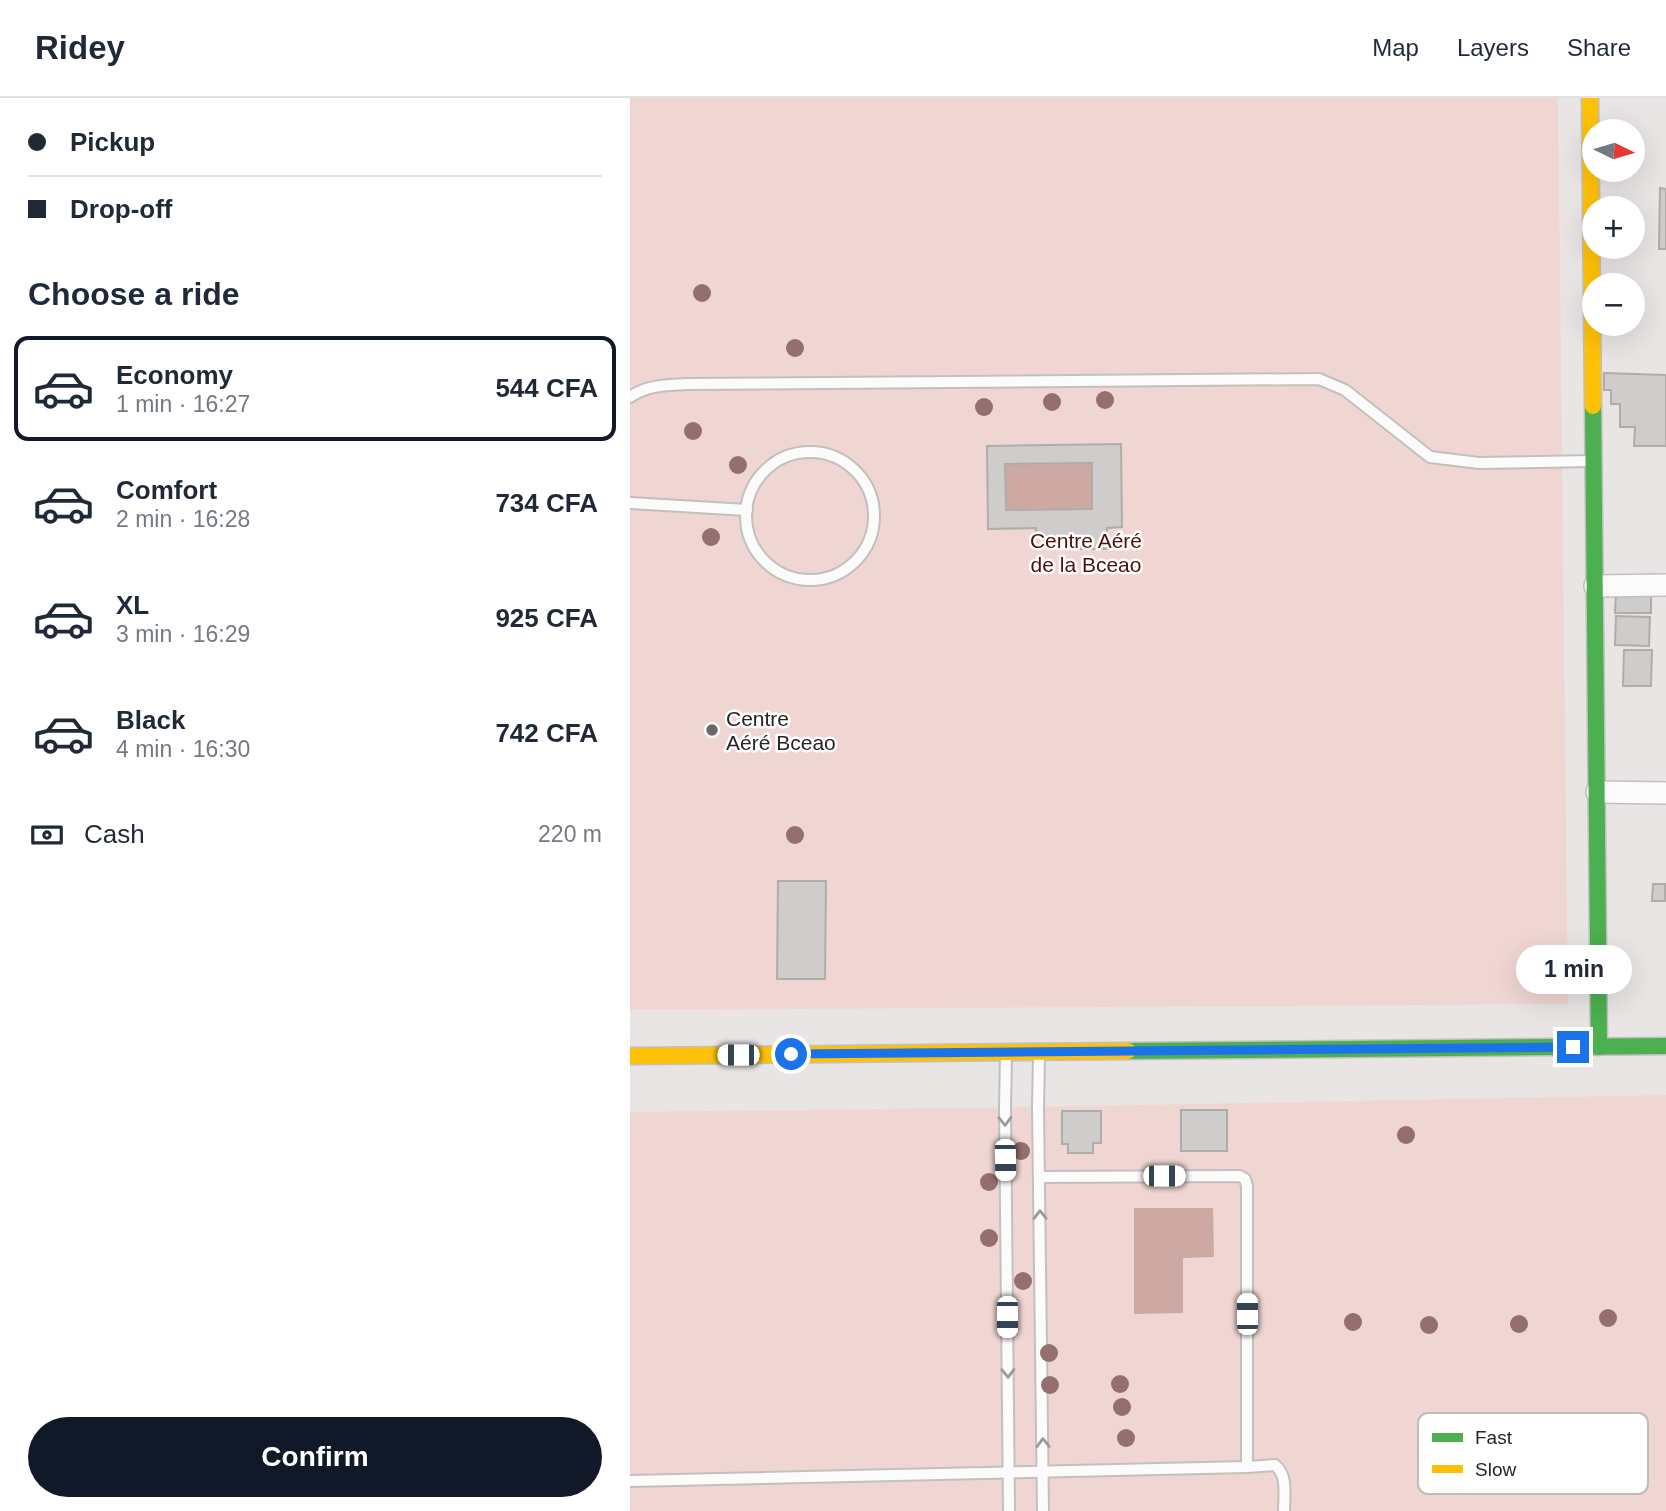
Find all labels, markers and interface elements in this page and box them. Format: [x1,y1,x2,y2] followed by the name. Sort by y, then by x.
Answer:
[35,29,125,66] text: Ridey
[1372,34,1419,61] text: Map
[1457,34,1529,61] text: Layers
[1567,34,1631,61] text: Share
[1582,119,1645,182] north arrow
[1582,119,1645,336] map controls
[70,127,155,157] text: Pickup
[70,194,173,224] text: Drop-off
[1582,196,1645,259] button: +
[1582,273,1645,336] button: −
[28,276,240,312] text: Choose a ride
[32,357,95,420] icon: car
[116,360,233,390] text: Economy
[495,373,598,403] text: 544 CFA
[116,391,250,417] text: 1 min · 16:27
[32,472,95,535] icon: car
[116,475,217,505] text: Comfort
[495,488,598,518] text: 734 CFA
[116,506,250,532] text: 2 min · 16:28
[1030,529,1142,576] park label: Centre Aéré de la Bceao
[32,587,95,650] icon: car
[116,590,149,620] text: XL
[495,603,598,633] text: 925 CFA
[116,621,250,647] text: 3 min · 16:29
[32,702,95,765] icon: car
[116,705,185,735] text: Black
[726,707,836,754] place label: Centre Aéré Bceao
[495,718,598,748] text: 742 CFA
[704,722,720,738] marker: Centre Aéré Bceao
[116,736,250,762] text: 4 min · 16:30
[28,816,66,854] icon: cash
[84,819,145,849] text: Cash
[538,821,602,847] text: 220 m
[1515,946,1631,995] callout: 1 min
[1544,956,1604,982] text: 1 min
[1557,1031,1589,1063] route end
[775,1038,807,1070] route start
[718,1045,760,1066] car
[997,1116,1013,1126] one-way arrow
[995,1139,1016,1181] car
[1144,1166,1186,1187] car
[1032,1210,1048,1220] one-way arrow
[1237,1293,1258,1335] car
[997,1296,1018,1338] car
[1000,1367,1015,1378] one-way arrow
[1418,1413,1648,1494] legend
[28,1417,602,1497] button: Confirm
[1475,1427,1513,1448] text: Fast
[1035,1437,1050,1448] one-way arrow
[1475,1459,1516,1480] text: Slow

